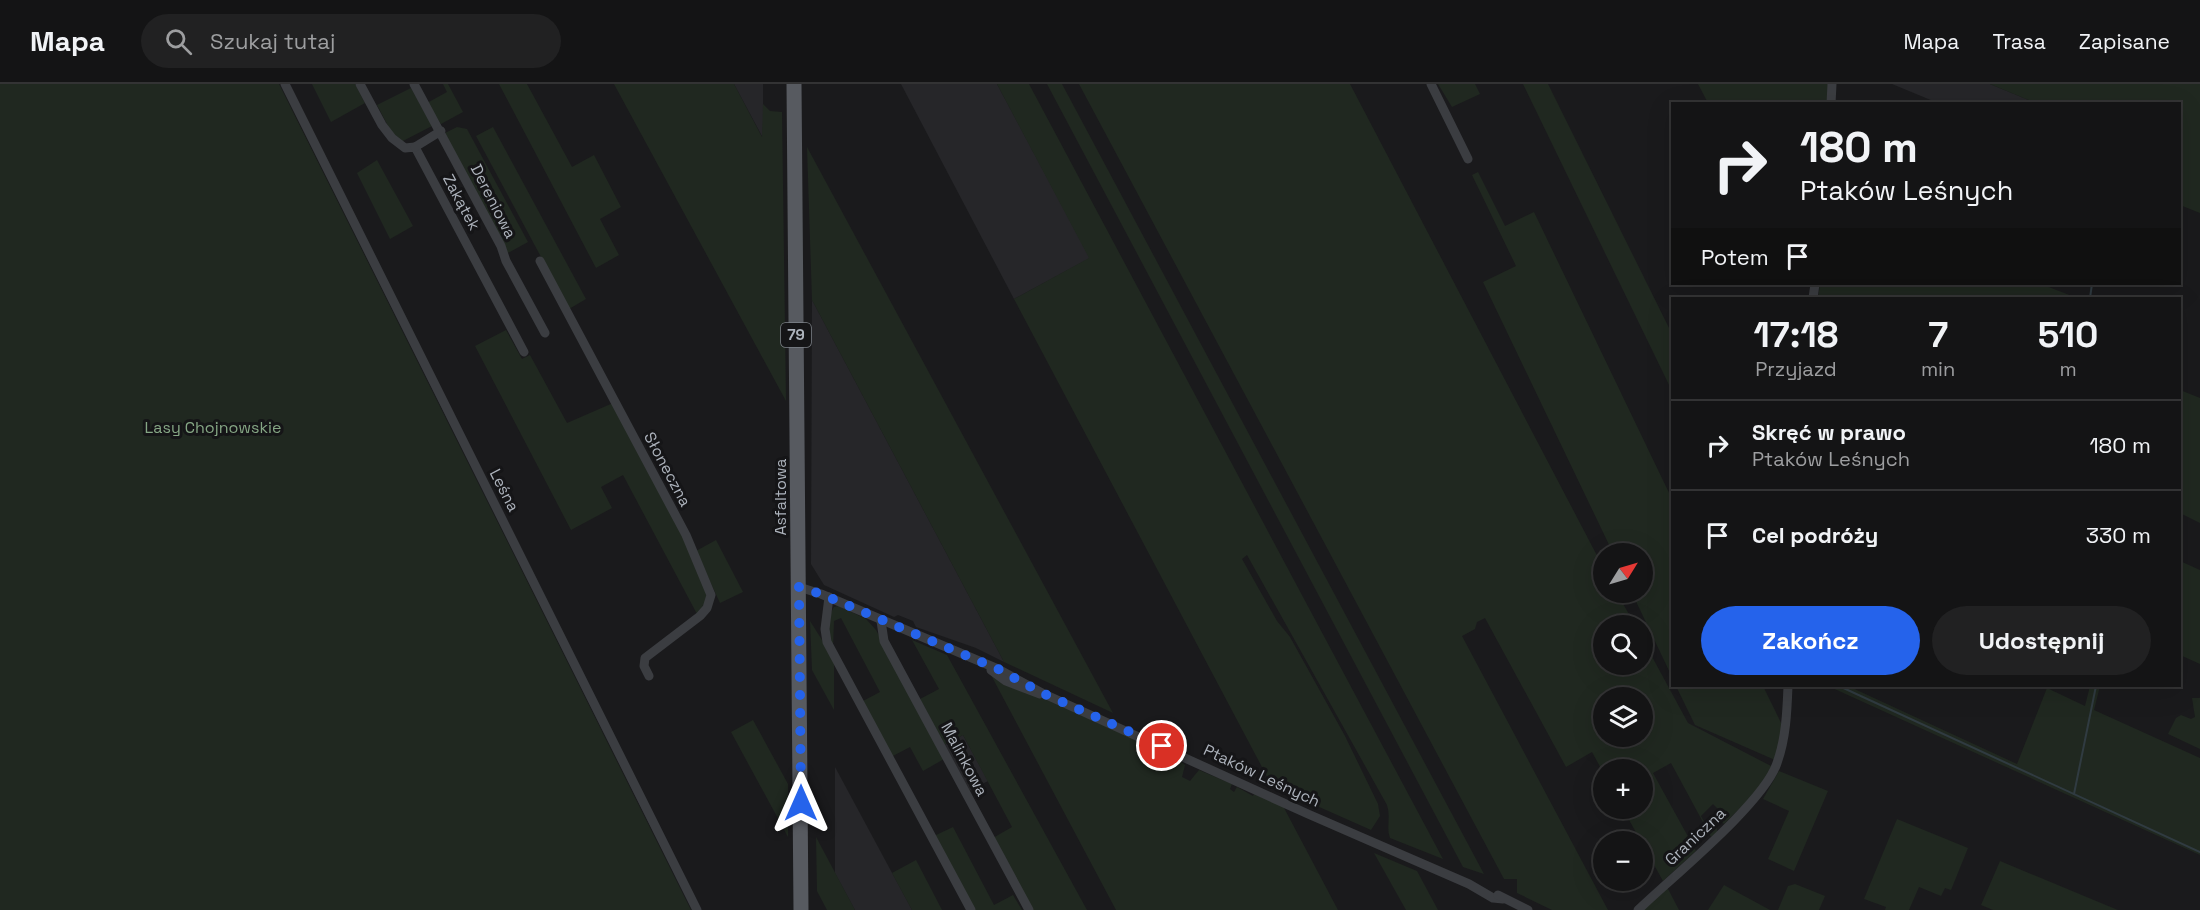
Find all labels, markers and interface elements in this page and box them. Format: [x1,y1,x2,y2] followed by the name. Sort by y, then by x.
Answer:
[141,14,561,68] search box
[30,23,105,59] text: Mapa
[162,25,195,58] icon: search
[210,27,335,55] text: Szukaj tutaj
[1904,28,1959,55] text: Mapa
[1992,28,2046,55] text: Trasa
[2079,28,2170,55] text: Zapisane
[1800,121,1918,174] text: 180 m
[1701,126,1779,204] icon: right
[466,161,521,242] street label: Dereniowa
[438,171,485,234] street label: Zakątek
[1800,173,2013,208] text: Ptaków Leśnych
[1781,240,1814,273] icon: arrive
[1701,243,1769,271] text: Potem
[1754,312,1838,358] text: 17:18
[1928,312,1948,358] text: 7
[2038,312,2098,358] text: 510
[781,323,811,347] road number: 79
[1755,356,1837,382] text: Przyjazd
[1921,356,1955,382] text: min
[2060,356,2077,382] text: m
[145,417,281,438] park label: Lasy Chojnowskie
[1752,418,1906,446] text: Skręć w prawo
[639,428,696,510] street label: Słoneczna
[1701,429,1734,462] icon: right
[2089,431,2151,459] text: 180 m
[1752,446,1910,472] text: Ptaków Leśnych
[770,458,791,536] street label: Asfaltowa
[485,465,524,515] street label: Leśna
[1701,519,1734,552] icon: arrive
[1752,521,1878,549] text: Cel podróży
[2086,521,2151,549] text: 330 m
[1593,543,1653,603] north arrow
[1593,543,1653,891] map controls
[1701,606,1920,675] button: Zakończ
[1932,606,2151,675] button: Udostępnij
[1593,615,1653,675] button: search
[1593,687,1653,747] button: layers
[936,719,993,800] street label: Malinkowa
[1136,720,1187,771] pin
[1145,729,1178,762] icon: arrive
[1200,739,1324,812] street label: Ptaków Leśnych
[1593,759,1653,819] button: +
[769,771,833,835] position arrow
[1660,803,1730,870] street label: Graniczna
[1593,831,1653,891] button: −

